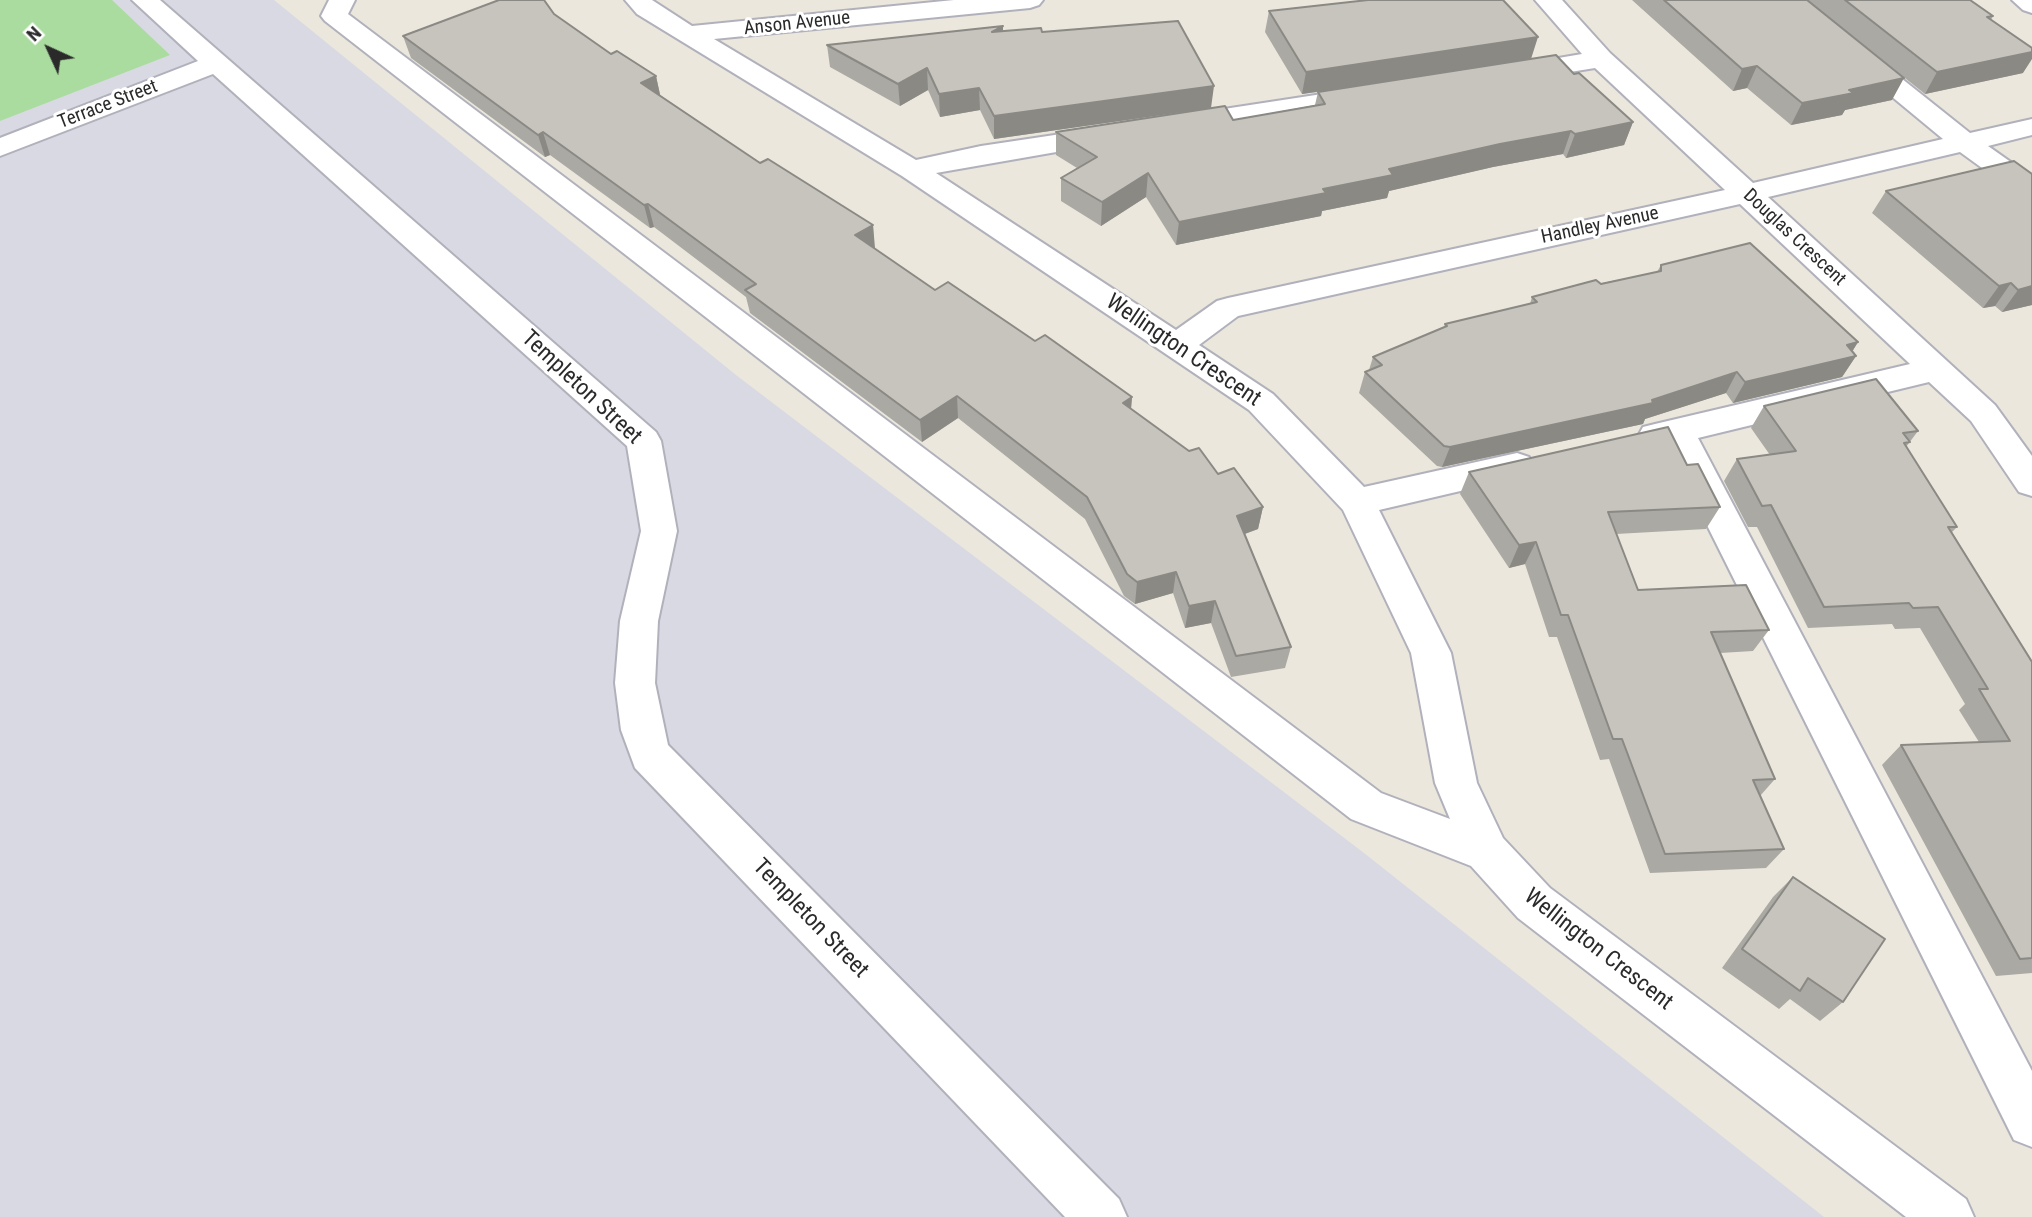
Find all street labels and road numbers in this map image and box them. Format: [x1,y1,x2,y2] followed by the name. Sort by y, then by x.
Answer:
[743,7,851,41] street label: Anson Avenue
[55,76,161,134] street label: Terrace Street
[1738,185,1850,291] street label: Douglas Crescent
[1539,202,1661,250] street label: Handley Avenue
[1100,289,1266,413] street label: Wellington Crescent
[515,325,647,451] street label: Templeton Street
[746,854,874,984] street label: Templeton Street
[1518,883,1678,1017] street label: Wellington Crescent

